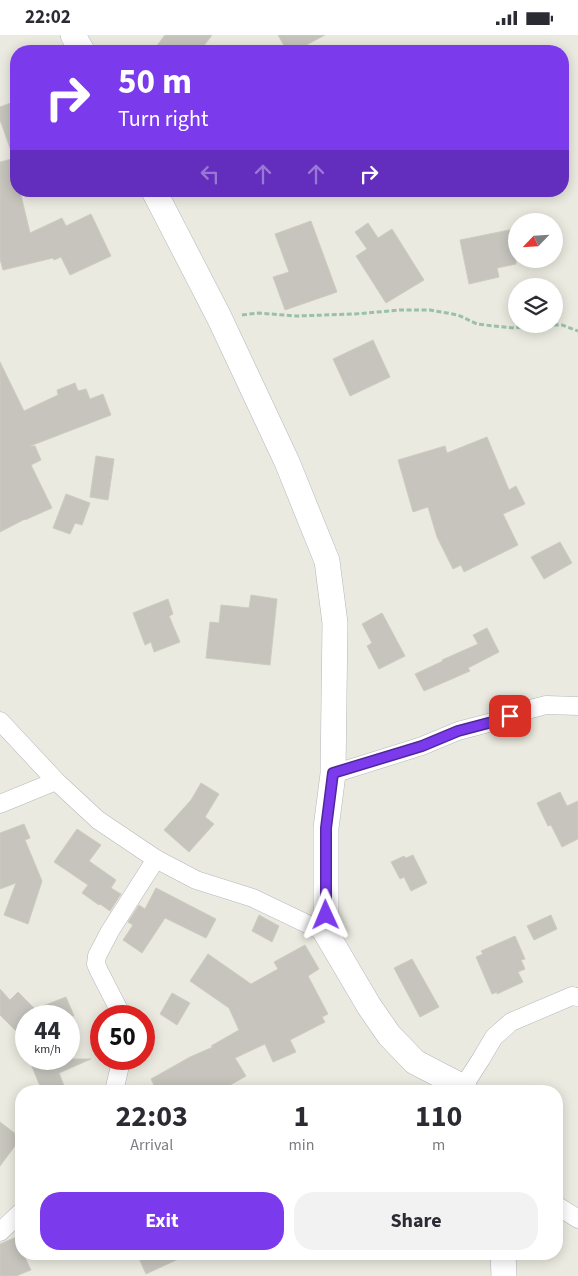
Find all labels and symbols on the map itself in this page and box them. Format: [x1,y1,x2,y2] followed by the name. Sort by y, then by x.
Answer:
[508,213,562,267] north arrow
[489,695,531,737] pin
[299,888,351,940] position arrow
[90,1005,155,1070] speed limit sign: 50

